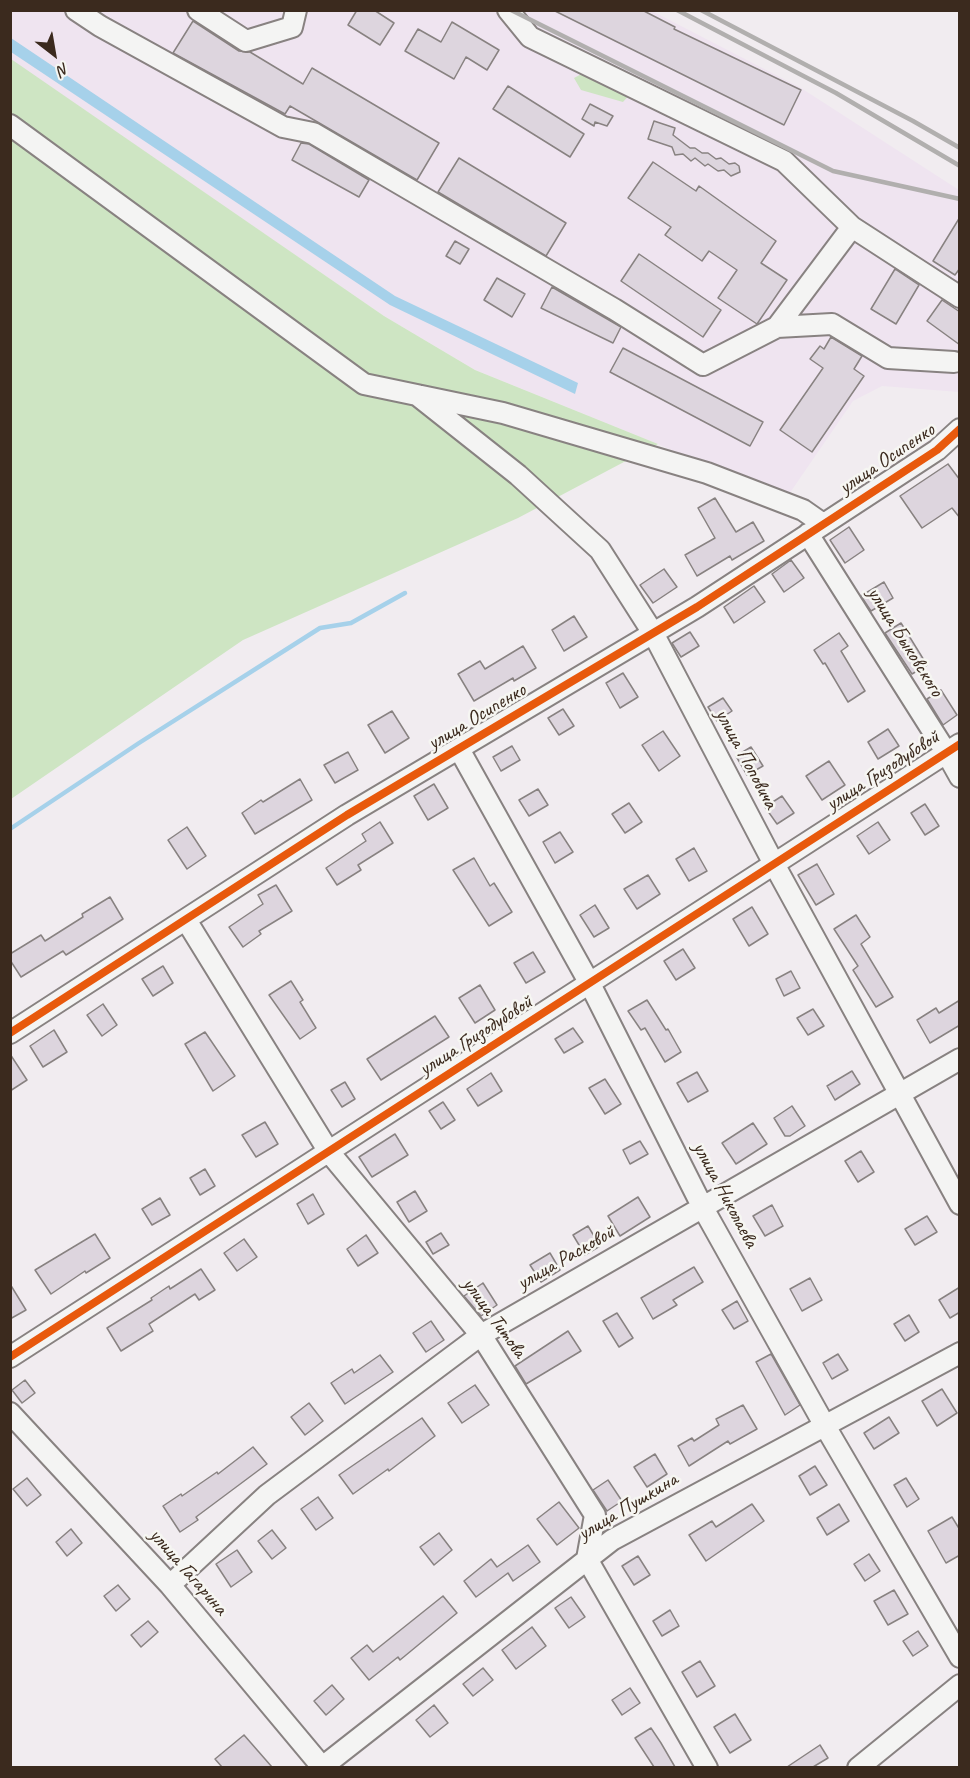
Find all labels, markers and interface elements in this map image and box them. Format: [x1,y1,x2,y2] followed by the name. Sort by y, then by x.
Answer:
[24,24,84,84] north arrow
[54,58,73,81] text: N
[834,418,940,500] street label: улица Осипенко
[861,582,949,702] street label: улица Быковского
[423,678,531,756] street label: улица Осипенко
[709,705,783,813] street label: улица Поповича
[821,725,945,817] street label: улица Гризодубовой
[414,990,538,1082] street label: улица Гризодубовой
[687,1138,763,1252] street label: улица Николаева
[513,1220,619,1296] street label: улица Расковой
[456,1273,532,1363] street label: улица Титова
[574,1467,682,1547] street label: улица Пушкина
[143,1523,233,1621] street label: улица Гагарина

